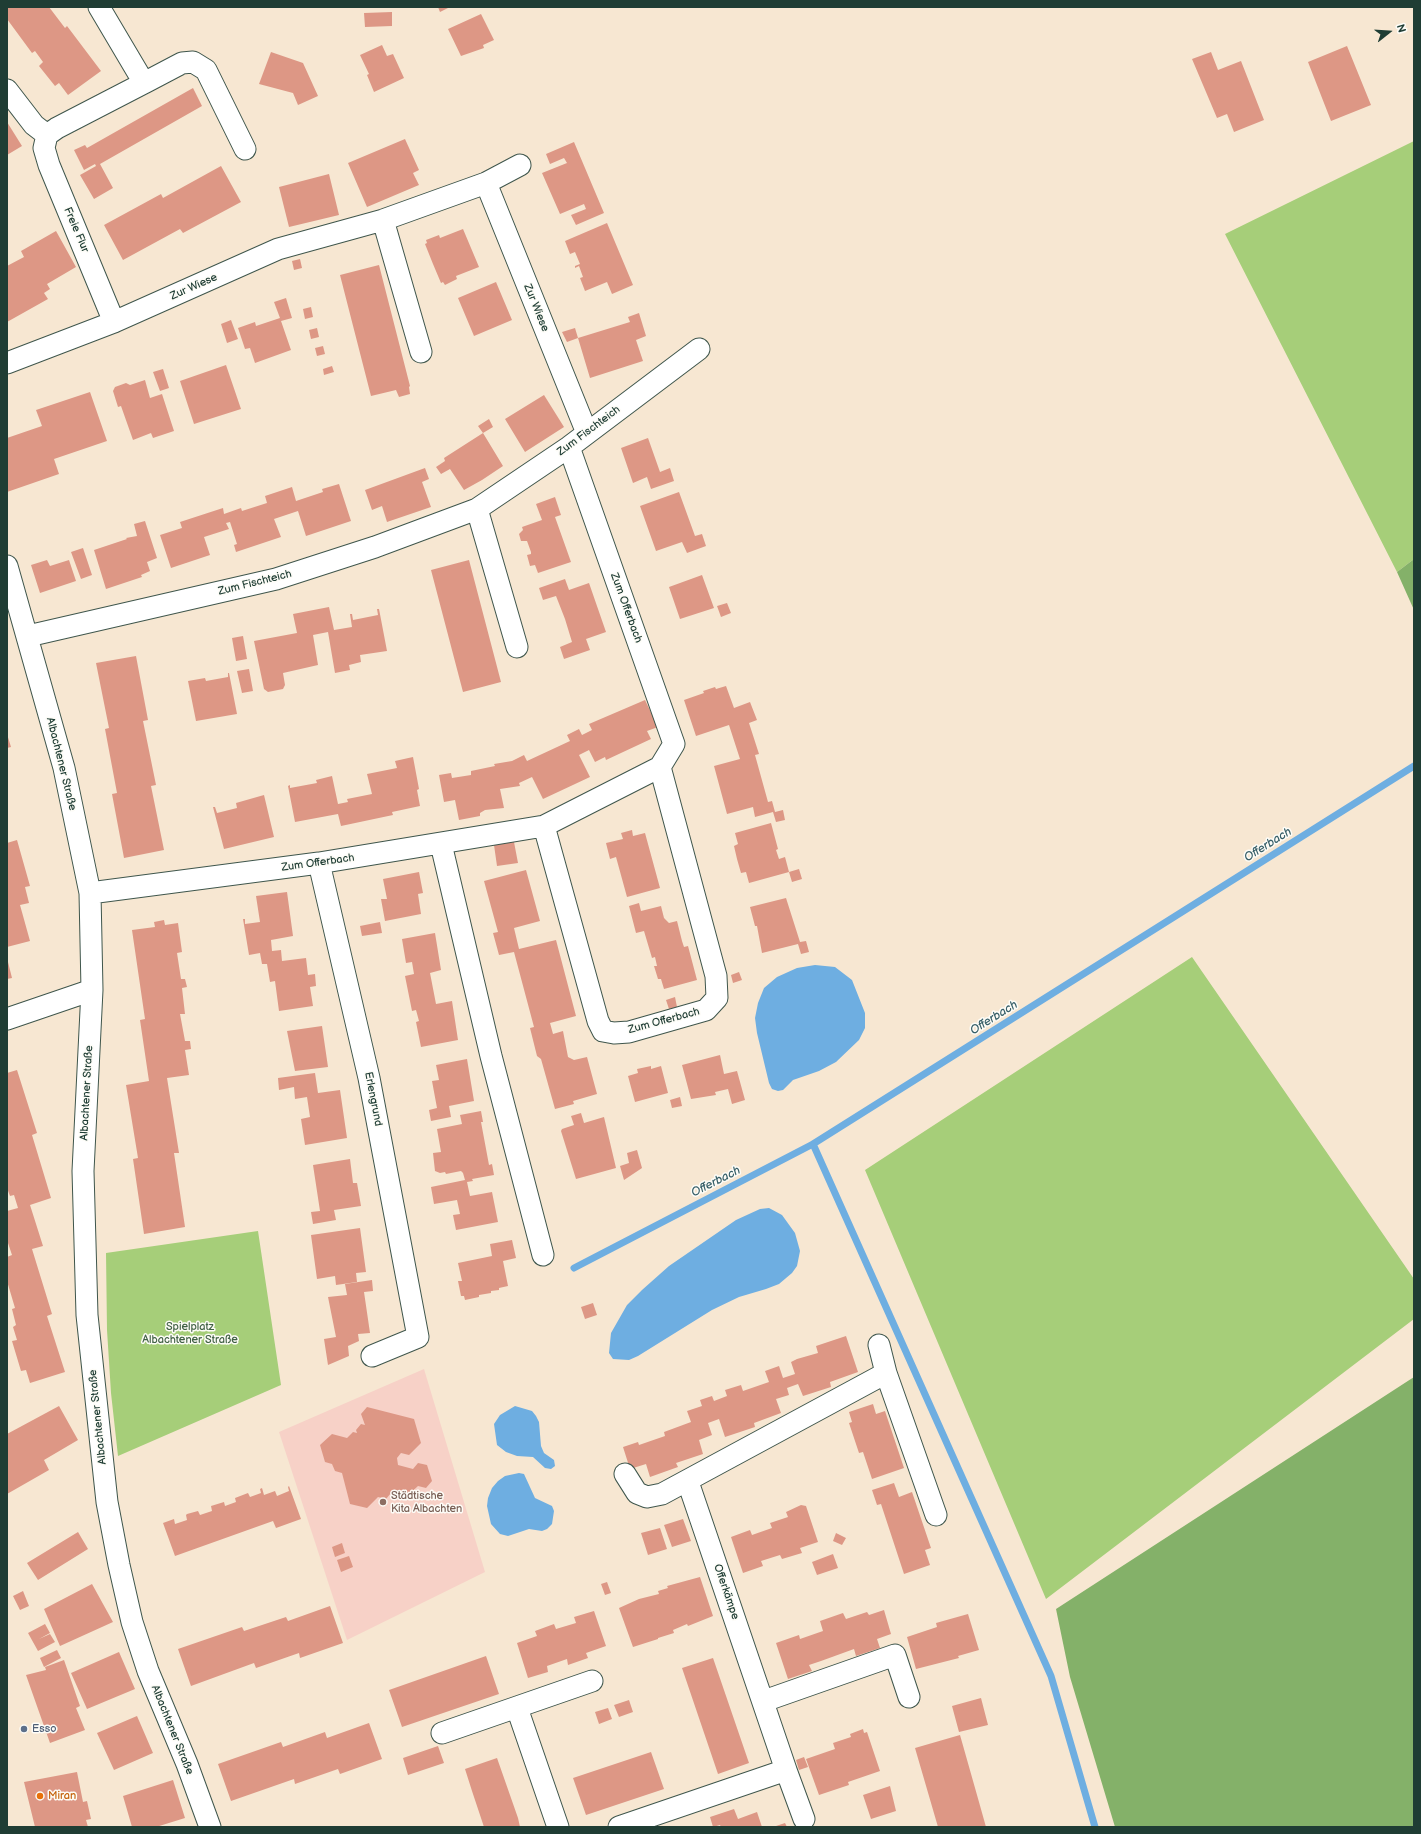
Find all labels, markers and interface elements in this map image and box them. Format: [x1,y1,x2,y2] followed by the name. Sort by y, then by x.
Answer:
[1369,12,1409,52] north arrow
[1394,22,1408,34] text: N
[61,205,91,255] street label: Freie Flur
[168,271,220,303] street label: Zur Wiese
[520,282,552,334] street label: Zur Wiese
[555,403,623,459] street label: Zum Fischteich
[217,567,293,599] street label: Zum Fischteich
[607,571,645,645] street label: Zum Offerbach
[43,716,79,812] street label: Albachtener Straße
[1242,825,1294,865] water label: Offerbach
[281,851,355,875] street label: Zum Offerbach
[968,998,1020,1038] water label: Offerbach
[627,1005,701,1037] street label: Zum Offerbach
[78,1045,96,1141] street label: Albachtener Straße
[361,1071,385,1127] street label: Erlengrund
[689,1163,743,1201] water label: Offerbach
[142,1320,238,1346] park label: Spielplatz Albachtener Straße
[86,1369,110,1465] street label: Albachtener Straße
[391,1489,462,1515] place label: Städtische Kita Albachten
[378,1497,388,1507] marker: Städtische Kita Albachten
[710,1562,742,1622] street label: Offerkämpe
[148,1683,196,1777] street label: Albachtener Straße
[32,1722,56,1736] place label: Esso
[19,1724,29,1734] marker: Esso
[48,1789,76,1803] place label: Miran
[35,1791,45,1801] marker: Miran

